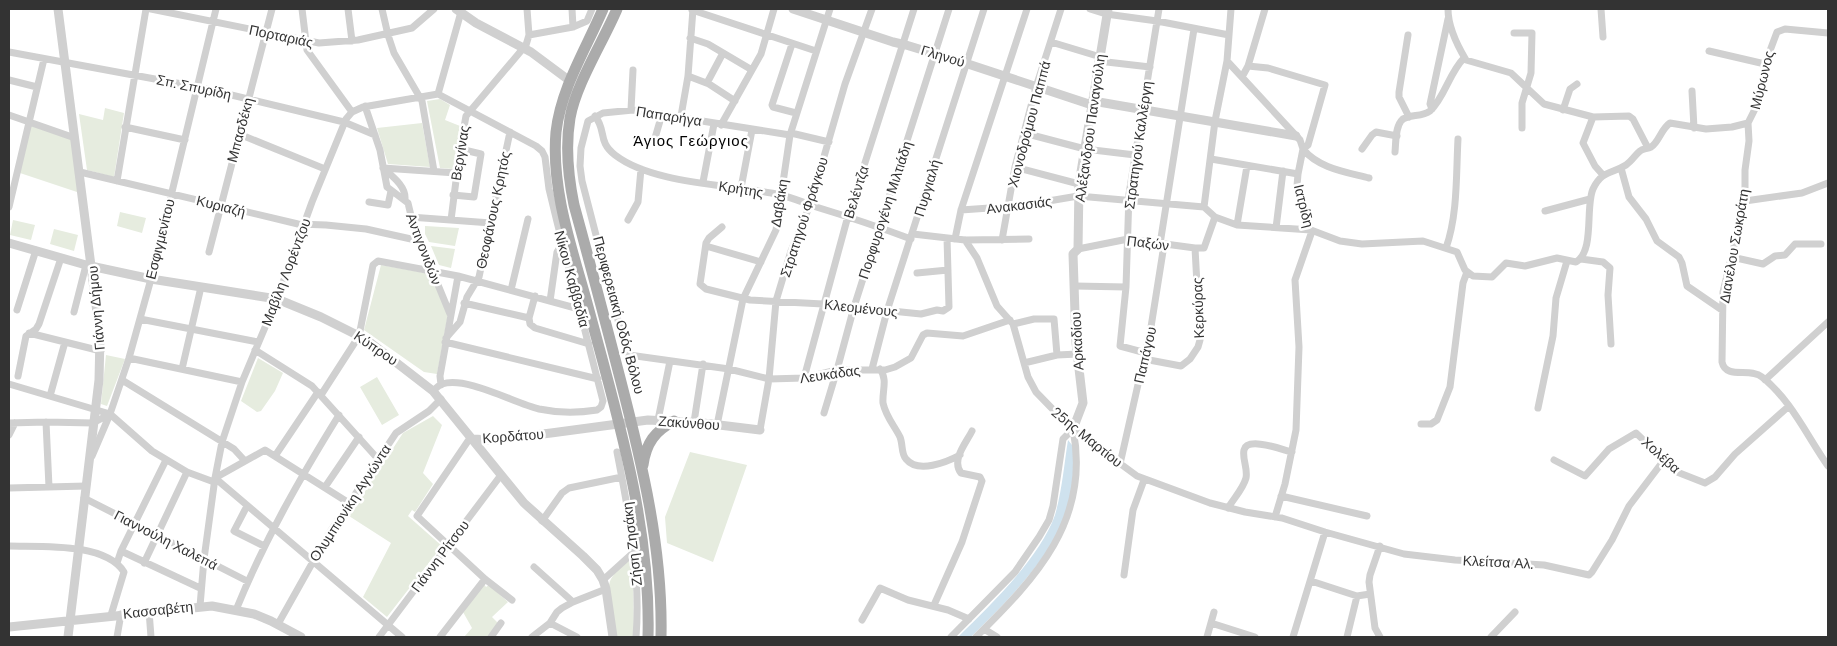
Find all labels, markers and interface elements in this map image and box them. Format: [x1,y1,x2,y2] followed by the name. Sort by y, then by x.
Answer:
[247,20,315,52] street label: Πορταριάς
[919,41,967,71] street label: Γληνού
[1746,49,1778,111] street label: Μύρωνος
[1071,53,1109,203] street label: Αλέξανδρου Παναγούλη
[1003,59,1055,189] street label: Χιονοδρόμου Παππά
[155,70,233,104] street label: Σπ. Σπυρίδη
[1120,80,1156,210] street label: Στρατηγού Καλλέργη
[223,96,257,164] street label: Μπασδέκη
[635,102,703,130] street label: Παπαρήγα
[447,124,473,182] street label: Βεργίνας
[633,131,749,151] district label: Άγιος Γεώργιος
[854,139,916,281] street label: Πορφυρογένη Μιλτιάδη
[472,149,514,271] street label: Θεοφάνους Κρητός
[776,155,832,279] street label: Στρατηγού Φράγκου
[910,157,944,219] street label: Πυργιαλή
[839,163,873,221] street label: Βελέντζα
[717,177,765,201] street label: Κρήτης
[766,178,792,228] street label: Δαβάκη
[1290,182,1318,230] street label: Ιατρίδη
[1715,187,1753,305] street label: Διανέλου Σωκράτη
[195,191,247,221] street label: Κυριαζή
[985,192,1053,218] street label: Ανακασιάς
[141,197,179,281] street label: Εσφιγμενίτου
[402,211,446,287] street label: Αντιγονιδών
[257,216,315,328] street label: Μαβίλη Λορέντζου
[550,229,594,329] street label: Νίκου Καββαδία
[1126,231,1170,255] street label: Παξών
[589,234,649,396] street label: Περιφερειακή Οδός Βόλου
[83,265,109,351] street label: Γιάννη Δήμου
[1188,277,1208,339] street label: Κερκύρας
[823,295,899,321] street label: Κλεομένους
[1066,311,1088,371] street label: Αρκαδίου
[1130,325,1160,385] street label: Παπάγου
[350,327,402,369] street label: Κύπρου
[799,361,862,387] street label: Λευκάδας
[1048,403,1126,471] street label: 25ης Μαρτίου
[658,412,720,434] street label: Ζακύνθου
[482,425,544,447] street label: Κορδάτου
[1638,433,1684,477] street label: Χολέβα
[305,441,395,565] street label: Ολυμπιονίκη Αγνώντα
[618,501,646,587] street label: Ζήση Ζησάκη
[111,506,221,574] street label: Γιαννούλη Χαλεπά
[407,516,473,596] street label: Γιάννη Ρίτσου
[1462,551,1534,573] street label: Κλείτσα Αλ.
[122,597,194,623] street label: Κασσαβέτη

